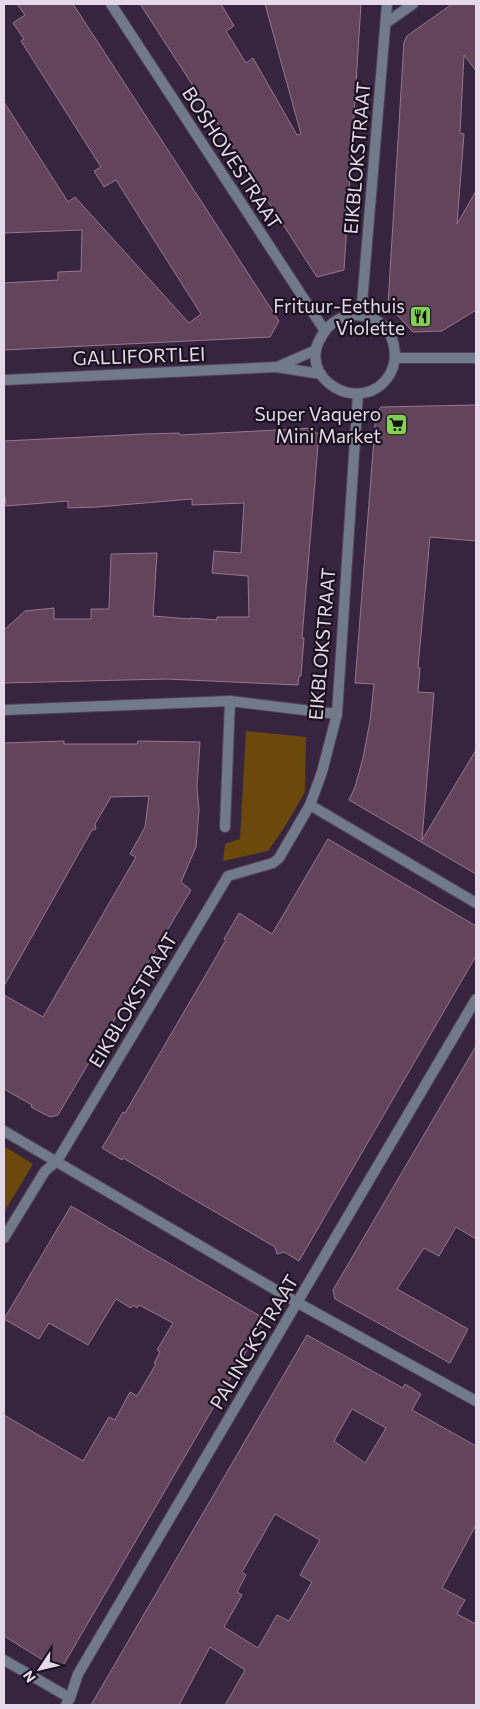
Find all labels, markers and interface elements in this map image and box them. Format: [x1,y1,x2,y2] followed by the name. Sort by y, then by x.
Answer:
[338,81,375,235] street label: EIKBLOKSTRAAT
[178,82,287,233] street label: BOSHOVESTRAAT
[273,294,405,339] place label: Frituur-Eethuis Violette
[409,305,433,329] restaurant icon: Frituur-Eethuis Violette
[72,342,206,369] street label: GALLIFORTLEI
[254,402,381,447] place label: Super Vaquero Mini Market
[385,413,409,437] supermarket icon: Super Vaquero Mini Market
[303,567,340,721] street label: EIKBLOKSTRAAT
[83,928,182,1071] street label: EIKBLOKSTRAAT
[204,1270,303,1413] street label: PALINCKSTRAAT
[15,1644,65,1694] north arrow
[19,1668,39,1686] text: N

